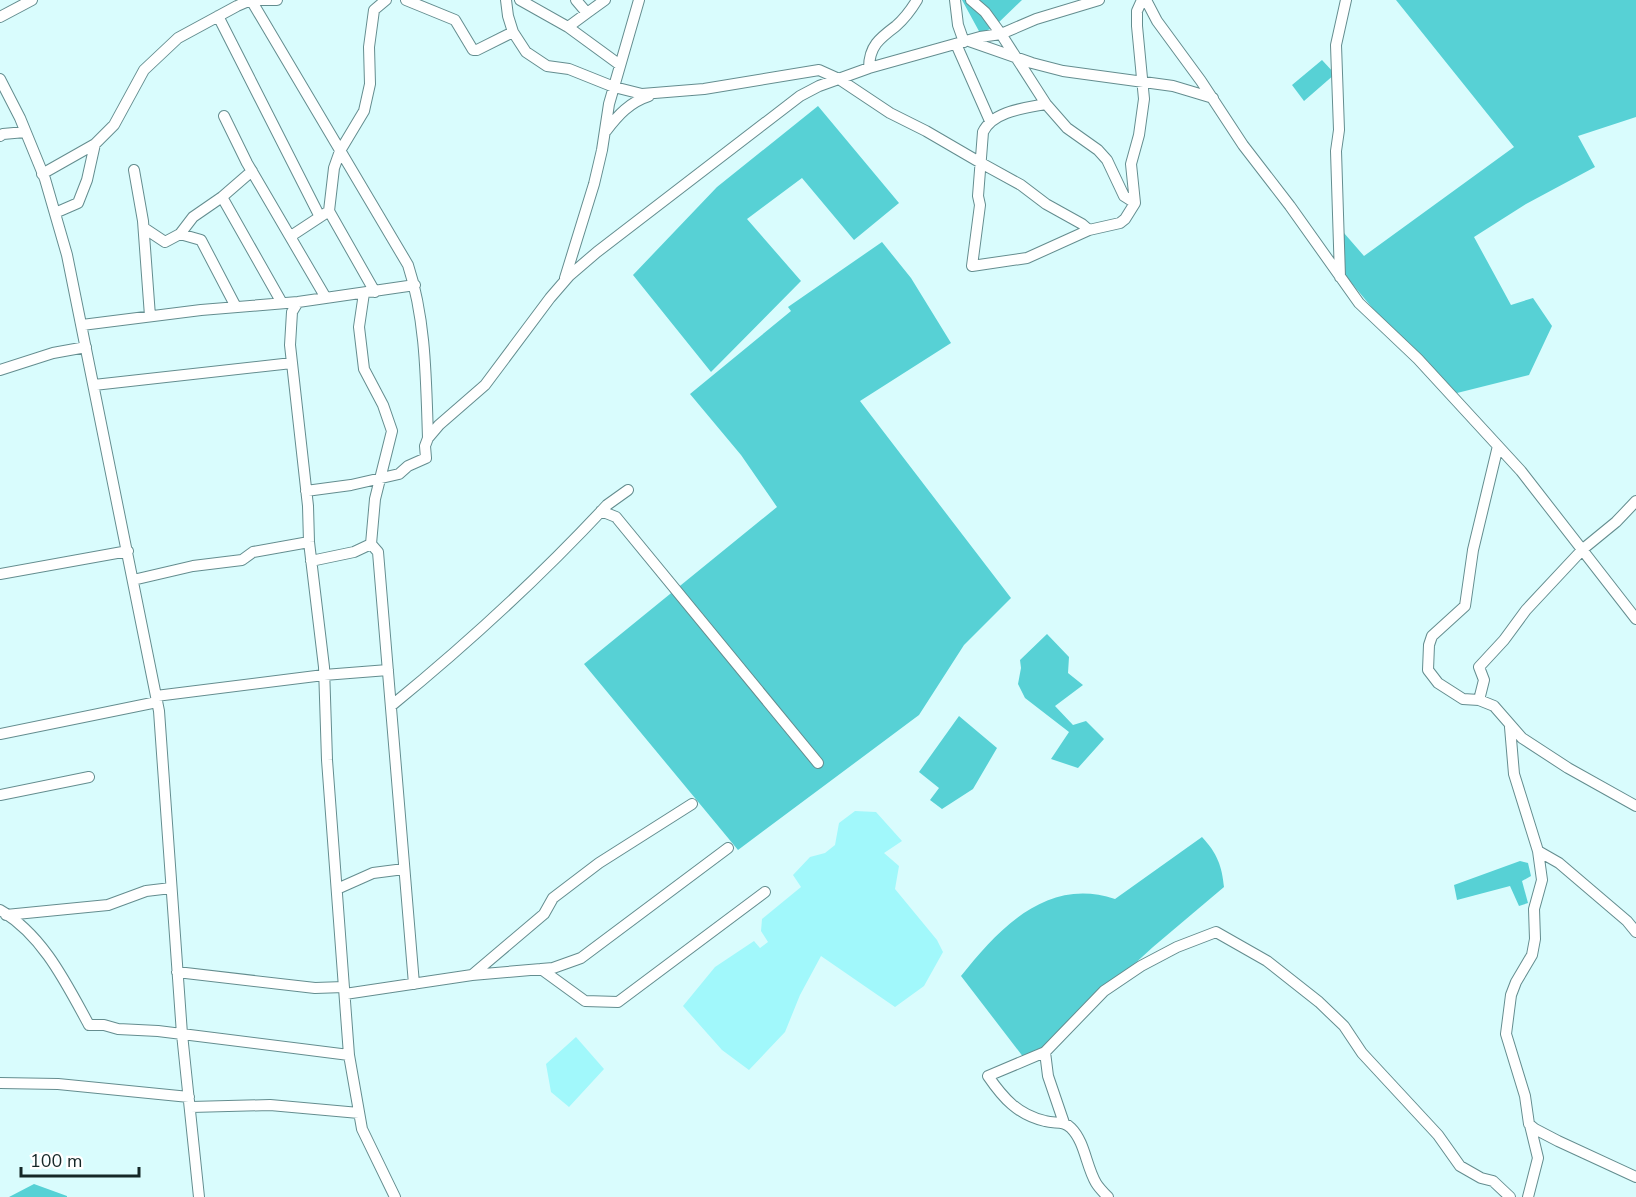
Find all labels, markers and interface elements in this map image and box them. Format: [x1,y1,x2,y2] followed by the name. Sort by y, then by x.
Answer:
[21,1140,140,1178] scale bar
[30,1149,82,1173] text: 100 m

